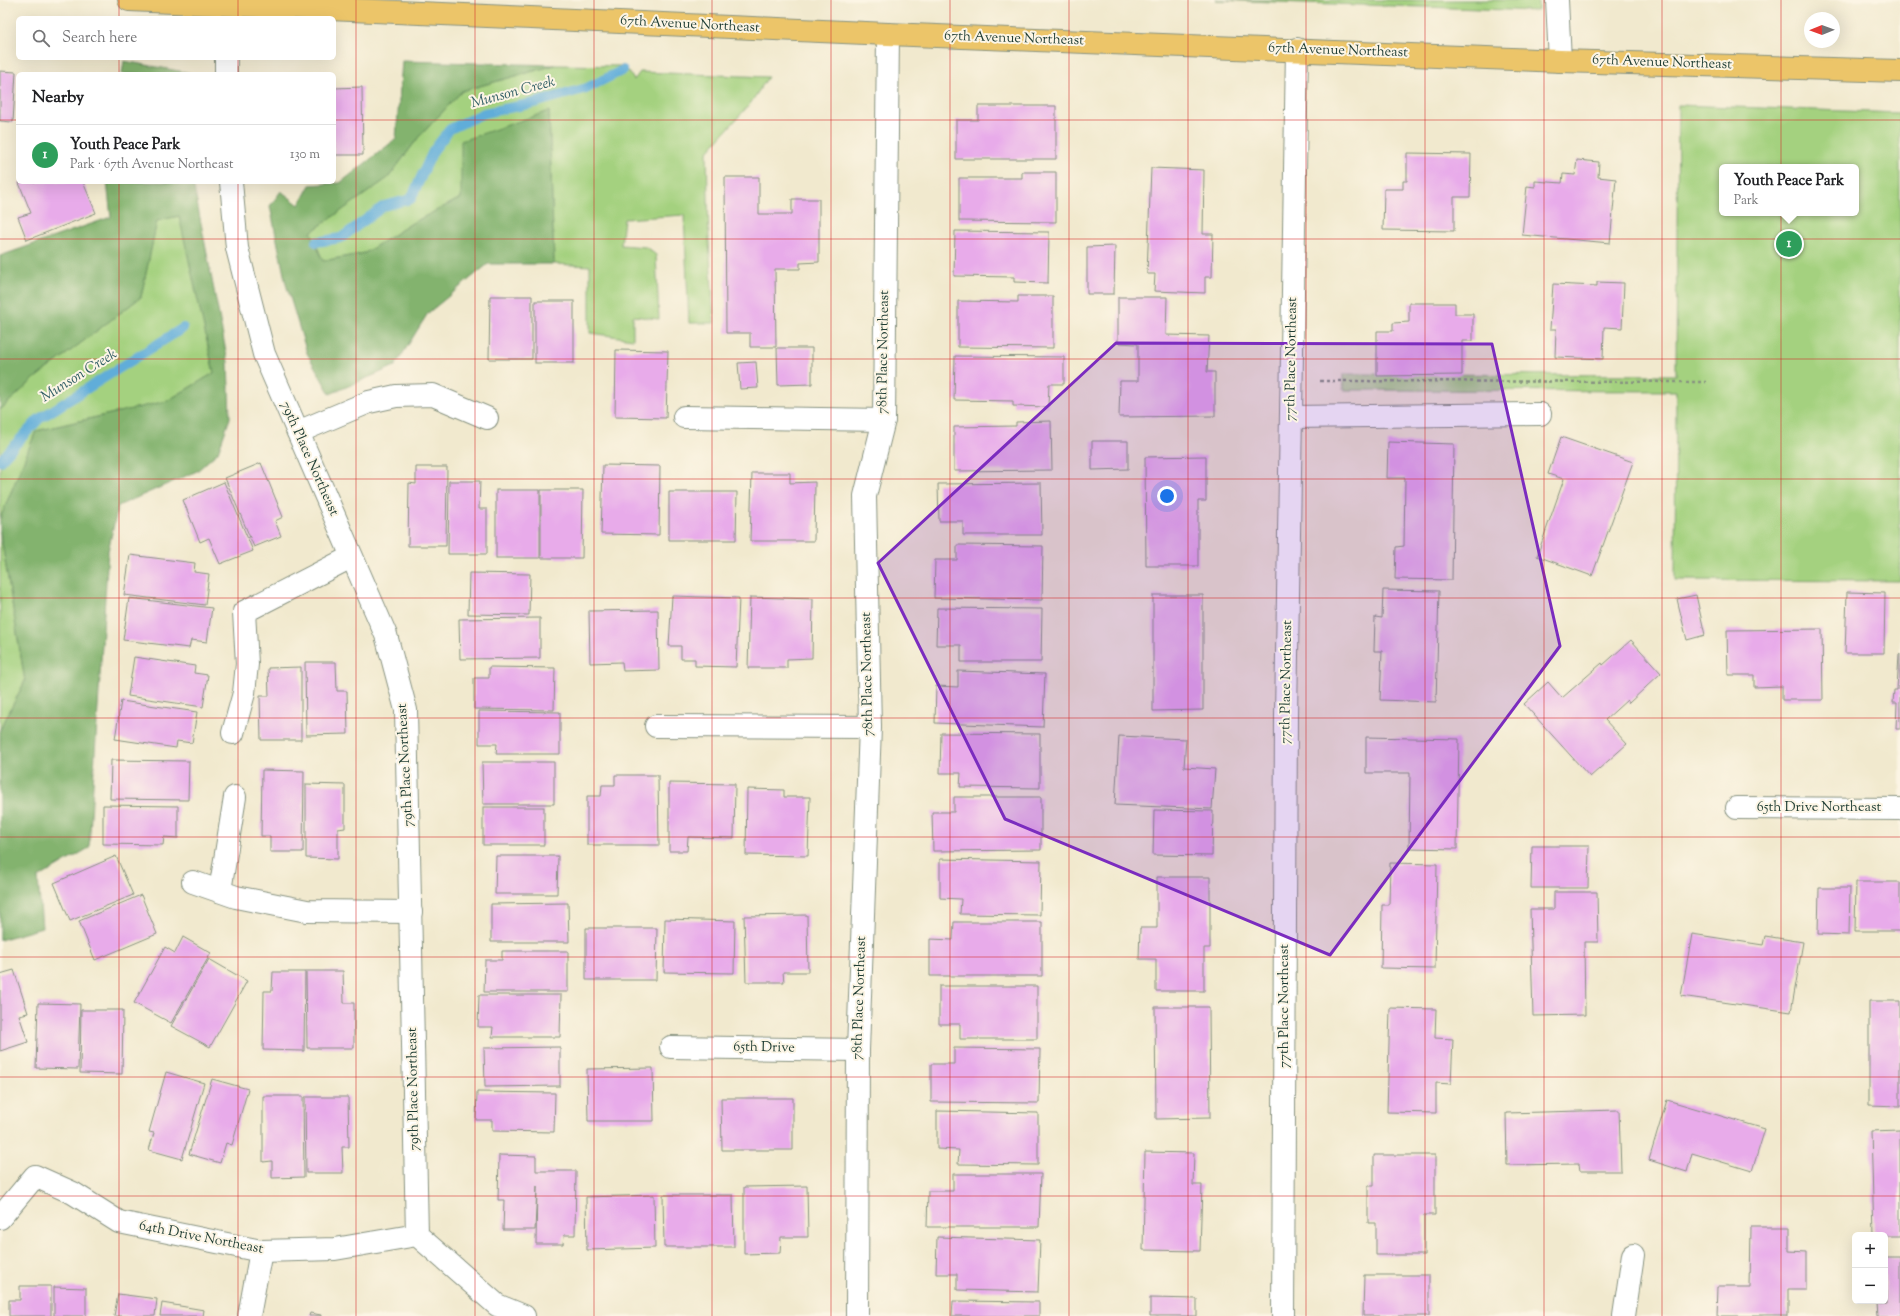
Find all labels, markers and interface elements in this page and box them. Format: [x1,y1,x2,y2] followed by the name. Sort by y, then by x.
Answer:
[620,11,761,39] street label: 67th Avenue Northeast
[1804,12,1840,48] north arrow
[16,16,336,60] search box
[30,27,52,49] icon: search
[944,27,1084,51] street label: 67th Avenue Northeast
[62,28,137,49] text: Search here
[1268,39,1408,63] street label: 67th Avenue Northeast
[1592,51,1732,75] street label: 67th Avenue Northeast
[469,72,558,114] water label: Munson Creek
[32,86,84,110] text: Nearby
[70,135,180,156] text: Youth Peace Park
[43,146,47,164] text: 1
[290,146,320,164] text: 130 m
[70,156,233,174] text: Park · 67th Avenue Northeast
[1719,164,1859,216] popup
[1734,171,1844,192] text: Youth Peace Park
[1734,192,1759,210] text: Park
[1776,229,1802,259] pin: 1
[873,290,895,414] street label: 78th Place Northeast
[1281,297,1303,421] street label: 77th Place Northeast
[37,344,121,408] water label: Munson Creek
[275,399,343,520] street label: 79th Place Northeast
[1157,486,1177,506] your location
[857,612,879,736] street label: 78th Place Northeast
[1276,620,1298,744] street label: 77th Place Northeast
[393,703,419,827] street label: 79th Place Northeast
[1757,798,1881,818] street label: 65th Drive Northeast
[848,936,872,1060] street label: 78th Place Northeast
[1275,944,1295,1068] street label: 77th Place Northeast
[403,1027,425,1151] street label: 79th Place Northeast
[733,1037,795,1059] street label: 65th Drive
[137,1216,265,1260] street label: 64th Drive Northeast
[1852,1232,1888,1304] map controls
[1852,1232,1888,1268] button: +
[1852,1268,1888,1304] button: −

